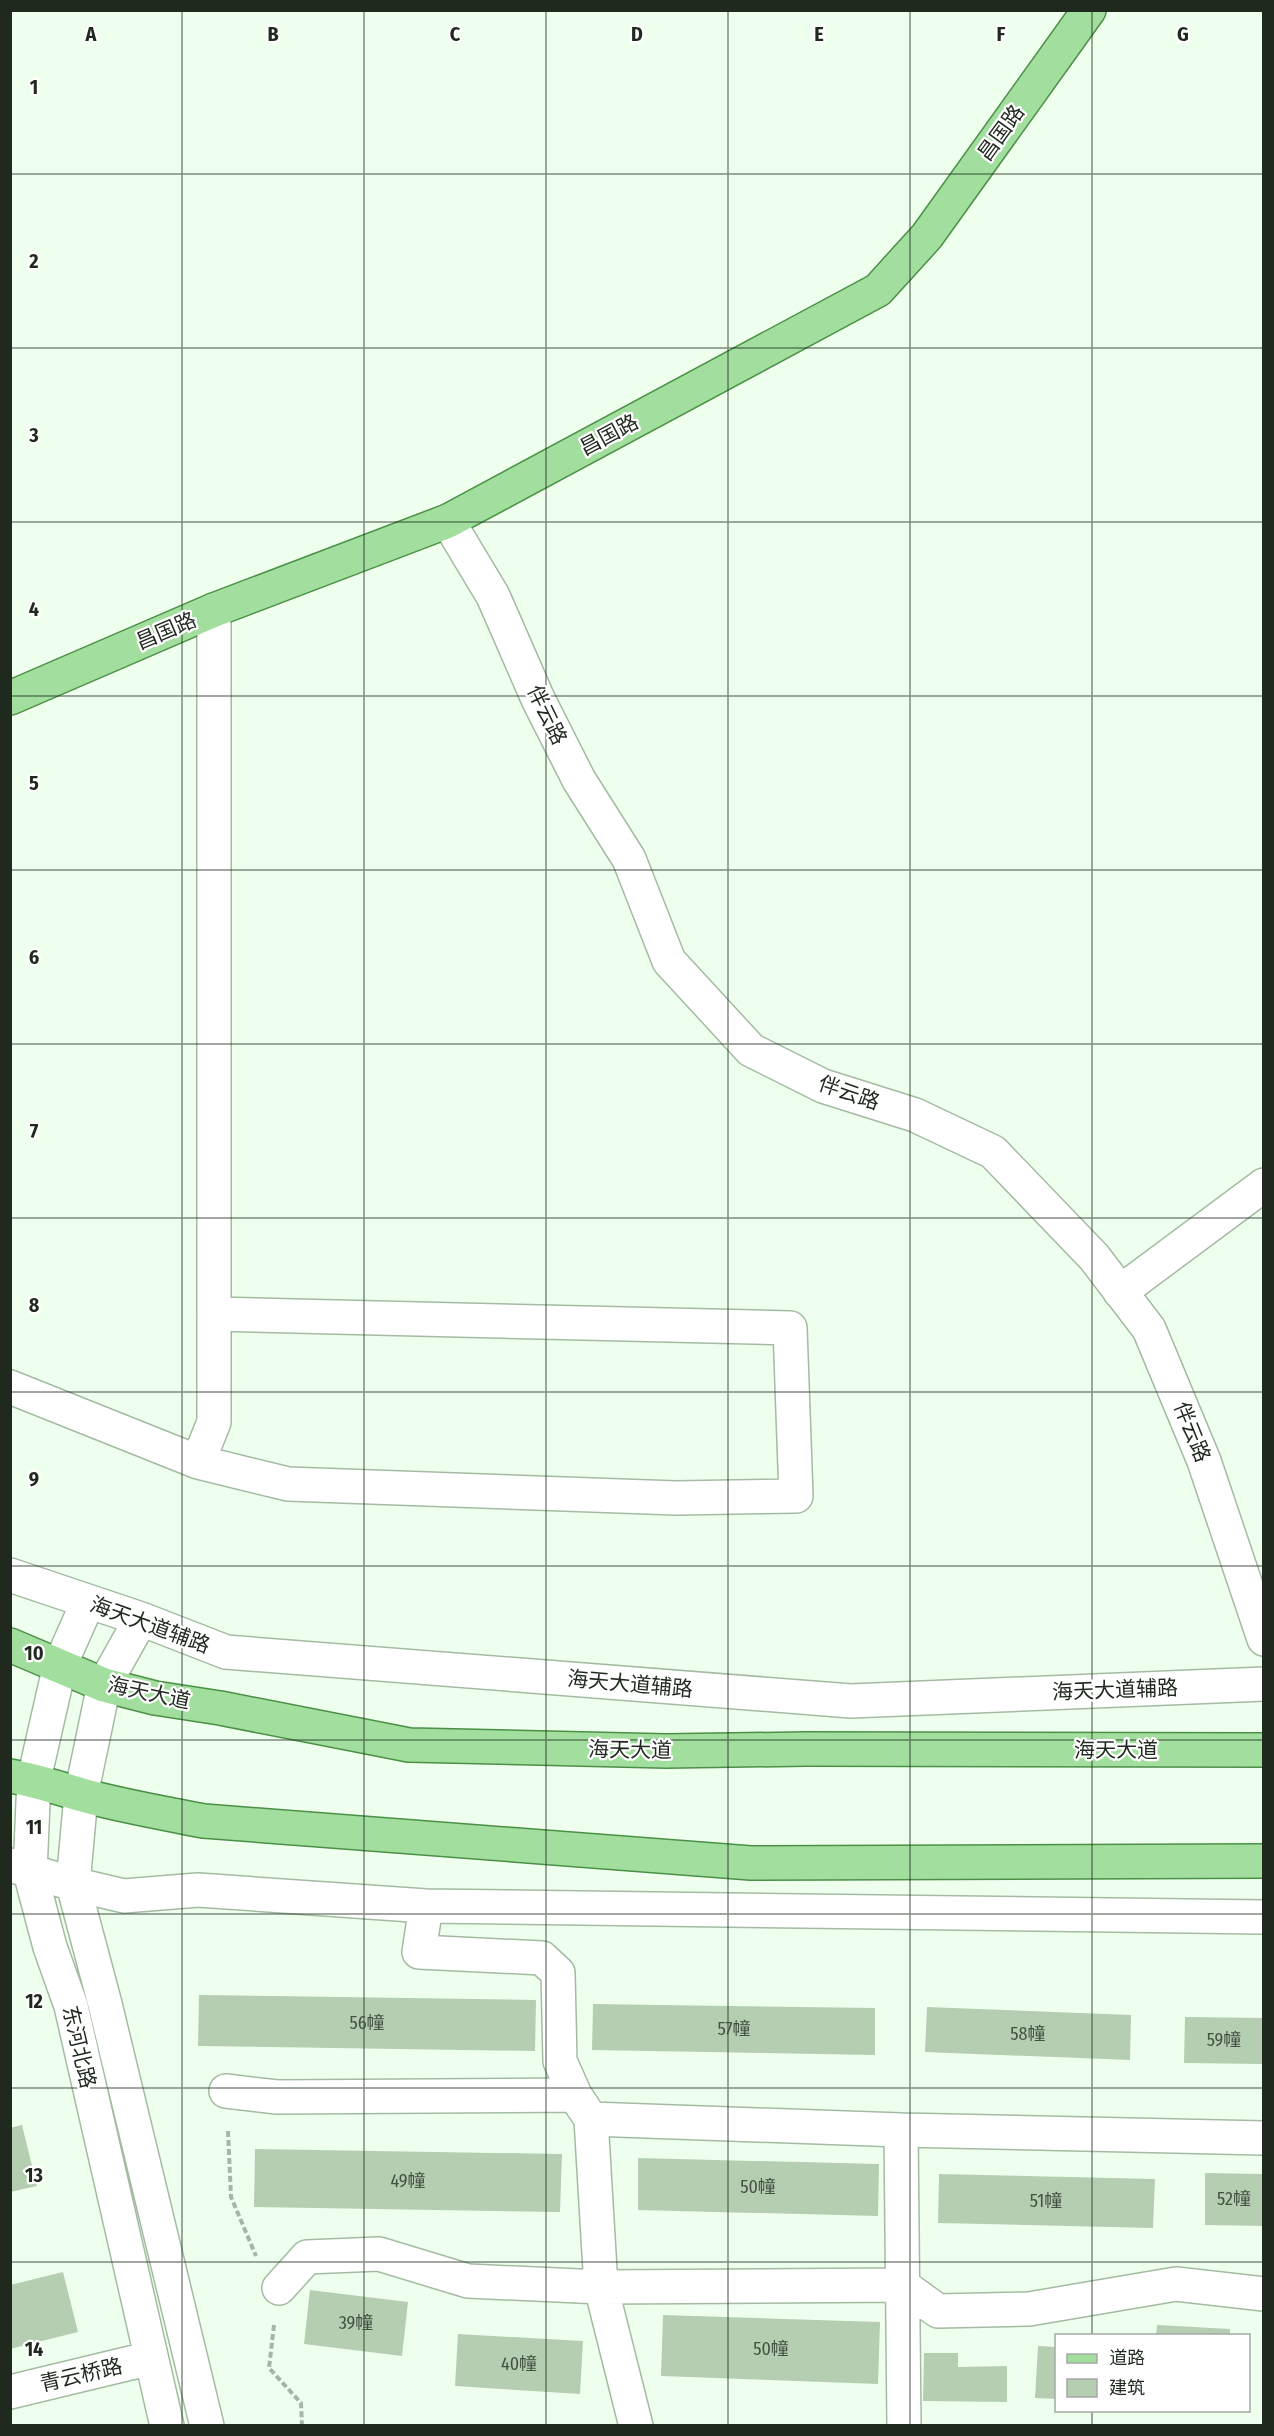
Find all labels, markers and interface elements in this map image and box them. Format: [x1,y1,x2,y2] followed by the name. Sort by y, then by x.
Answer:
[85,22,98,46] text: A
[267,22,279,46] text: B
[450,22,461,46] text: C
[631,22,643,46] text: D
[814,22,824,46] text: E
[997,22,1006,46] text: F
[1177,22,1189,46] text: G
[30,75,38,99] text: 1
[972,100,1030,166] street label: 昌国路
[28,249,39,273] text: 2
[575,409,643,461] street label: 昌国路
[28,423,39,447] text: 3
[29,597,39,621] text: 4
[132,607,200,655] street label: 昌国路
[522,681,572,749] street label: 伴云路
[29,771,39,795] text: 5
[29,945,39,969] text: 6
[815,1070,883,1116] street label: 伴云路
[30,1119,39,1143] text: 7
[29,1293,40,1317] text: 8
[1168,1398,1216,1466] street label: 伴云路
[29,1467,39,1491] text: 9
[86,1591,214,1659] street label: 海天大道辅路
[24,1641,44,1665] text: 10
[566,1666,694,1702] street label: 海天大道辅路
[105,1672,193,1714] street label: 海天大道
[1052,1675,1178,1705] street label: 海天大道辅路
[588,1736,672,1764] street label: 海天大道
[1074,1737,1158,1763] street label: 海天大道
[26,1815,42,1839] text: 11
[25,1989,43,2013] text: 12
[57,2003,101,2091] street label: 东河北路
[349,2012,385,2034] house number: 56幢
[717,2018,751,2040] house number: 57幢
[1010,2023,1046,2045] house number: 58幢
[1207,2029,1241,2051] house number: 59幢
[25,2163,43,2187] text: 13
[390,2170,426,2192] house number: 49幢
[740,2176,776,2198] house number: 50幢
[1217,2188,1251,2210] house number: 52幢
[1030,2190,1062,2212] house number: 51幢
[339,2312,373,2334] house number: 39幢
[1055,2334,1250,2412] legend
[25,2337,43,2361] text: 14
[753,2338,789,2360] house number: 50幢
[1109,2347,1145,2369] text: 道路
[37,2353,125,2397] street label: 青云桥路
[501,2353,537,2375] house number: 40幢
[1109,2377,1145,2399] text: 建筑

